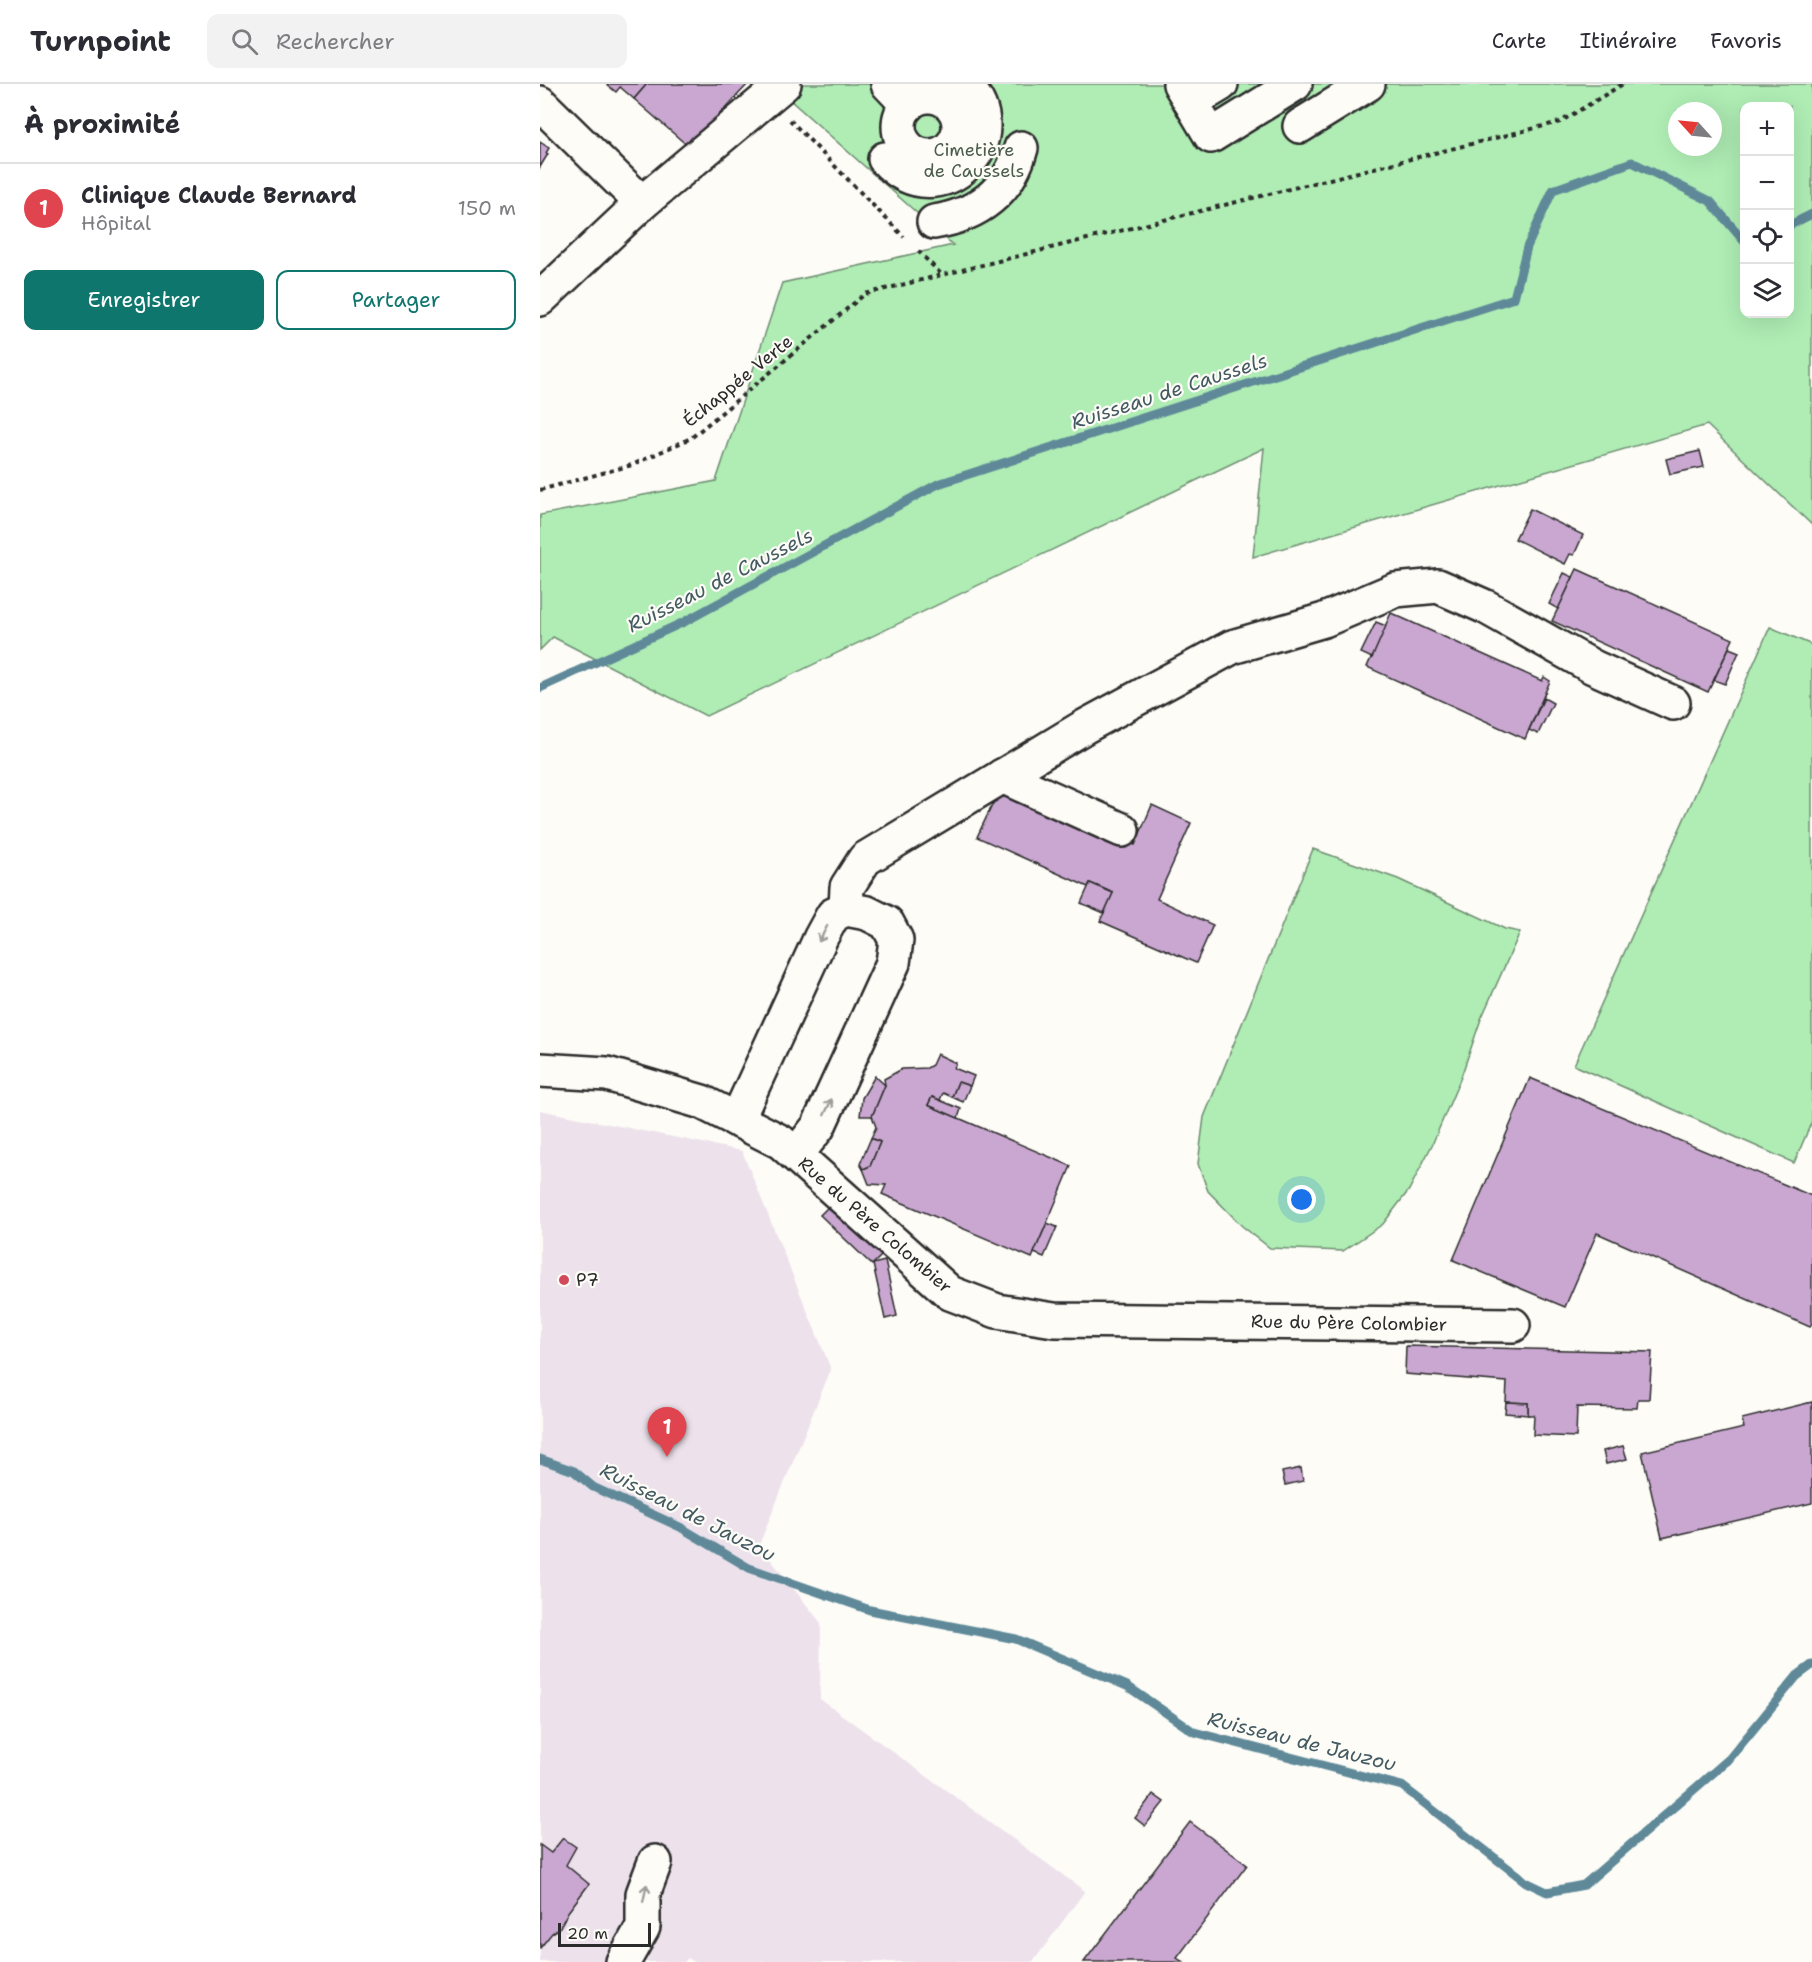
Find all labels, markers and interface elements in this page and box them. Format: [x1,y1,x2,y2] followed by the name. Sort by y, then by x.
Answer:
[207,14,627,68] search box
[30,22,171,60] text: Turnpoint
[228,25,261,58] icon: search
[276,27,395,56] text: Rechercher
[1492,27,1547,55] text: Carte
[1580,27,1677,55] text: Itinéraire
[1710,27,1782,55] text: Favoris
[1668,102,1722,156] north arrow
[1740,102,1794,318] map controls
[1740,102,1794,156] button: +
[24,106,180,141] text: À proximité
[923,138,1025,183] park label: Cimetière de Caussels
[1740,156,1794,210] button: −
[81,181,357,210] text: Clinique Claude Bernard
[39,195,48,221] text: 1
[458,195,516,221] text: 150 m
[81,210,151,236] text: Hôpital
[1740,210,1794,264] button: locate
[1740,264,1794,318] button: layers
[24,270,264,330] button: Enregistrer
[276,270,516,330] button: Partager
[678,329,798,433] street label: Échappée Verte
[1068,347,1270,435] water label: Ruisseau de Caussels
[623,522,817,638] water label: Ruisseau de Caussels
[817,924,828,942] one-way arrow
[822,1098,834,1116] one-way arrow
[793,1151,957,1299] street label: Rue du Père Colombier
[1287,1185,1316,1214] your location
[576,1268,599,1292] place label: P7
[557,1273,571,1287] marker: P7
[1251,1309,1447,1337] street label: Rue du Père Colombier
[648,1408,686,1457] pin: 1
[596,1457,780,1567] water label: Ruisseau de Jauzou
[1205,1705,1399,1777] water label: Ruisseau de Jauzou
[640,1884,651,1903] one-way arrow
[558,1920,651,1948] scale bar
[567,1923,608,1944] text: 20 m

